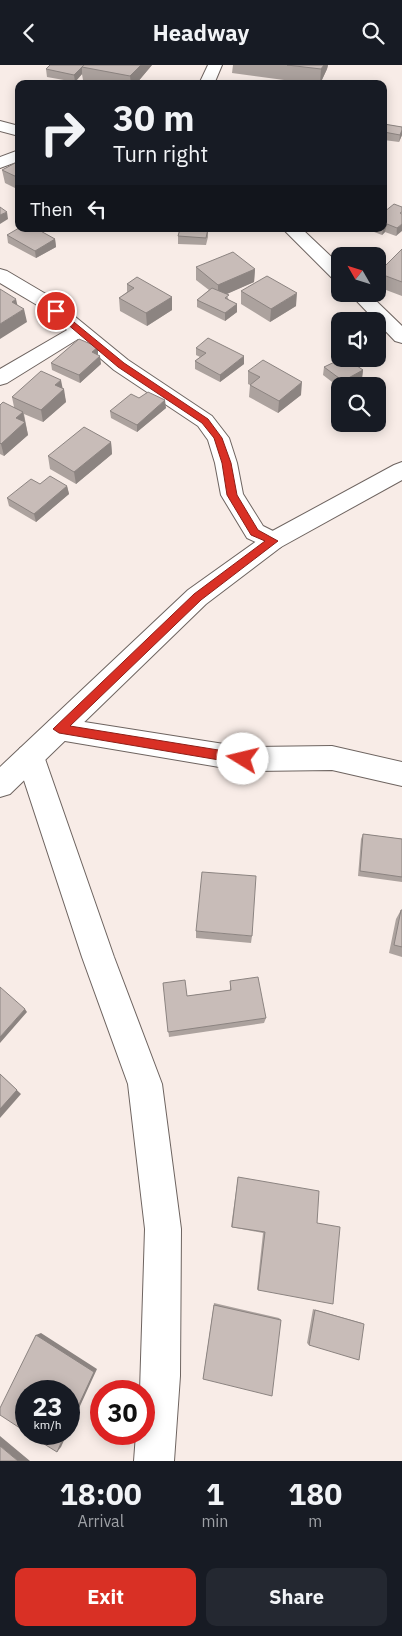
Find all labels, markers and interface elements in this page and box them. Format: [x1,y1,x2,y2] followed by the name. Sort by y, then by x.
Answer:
[153,18,249,47] text: Headway
[15,19,43,47] icon: back
[359,19,387,47] icon: search
[113,95,195,141] text: 30 m
[30,100,95,165] icon: right
[113,139,208,168] text: Turn right
[83,195,111,223] icon: left
[30,197,73,221] text: Then
[331,247,386,303] north arrow
[331,247,386,432] map controls
[35,290,77,332] pin
[42,297,70,325] icon: arrive
[331,312,386,367] button: sound
[331,377,386,432] button: search
[216,732,268,784] position arrow
[90,1380,155,1445] speed limit sign: 30
[32,1390,63,1423] text: 23
[33,1417,62,1432] text: km/h
[60,1474,142,1513] text: 18:00
[206,1474,224,1513] text: 1
[288,1474,342,1513] text: 180
[77,1511,124,1531] text: Arrival
[201,1511,228,1531] text: min
[308,1511,322,1531] text: m
[15,1568,196,1626] button: Exit
[206,1568,387,1626] button: Share

